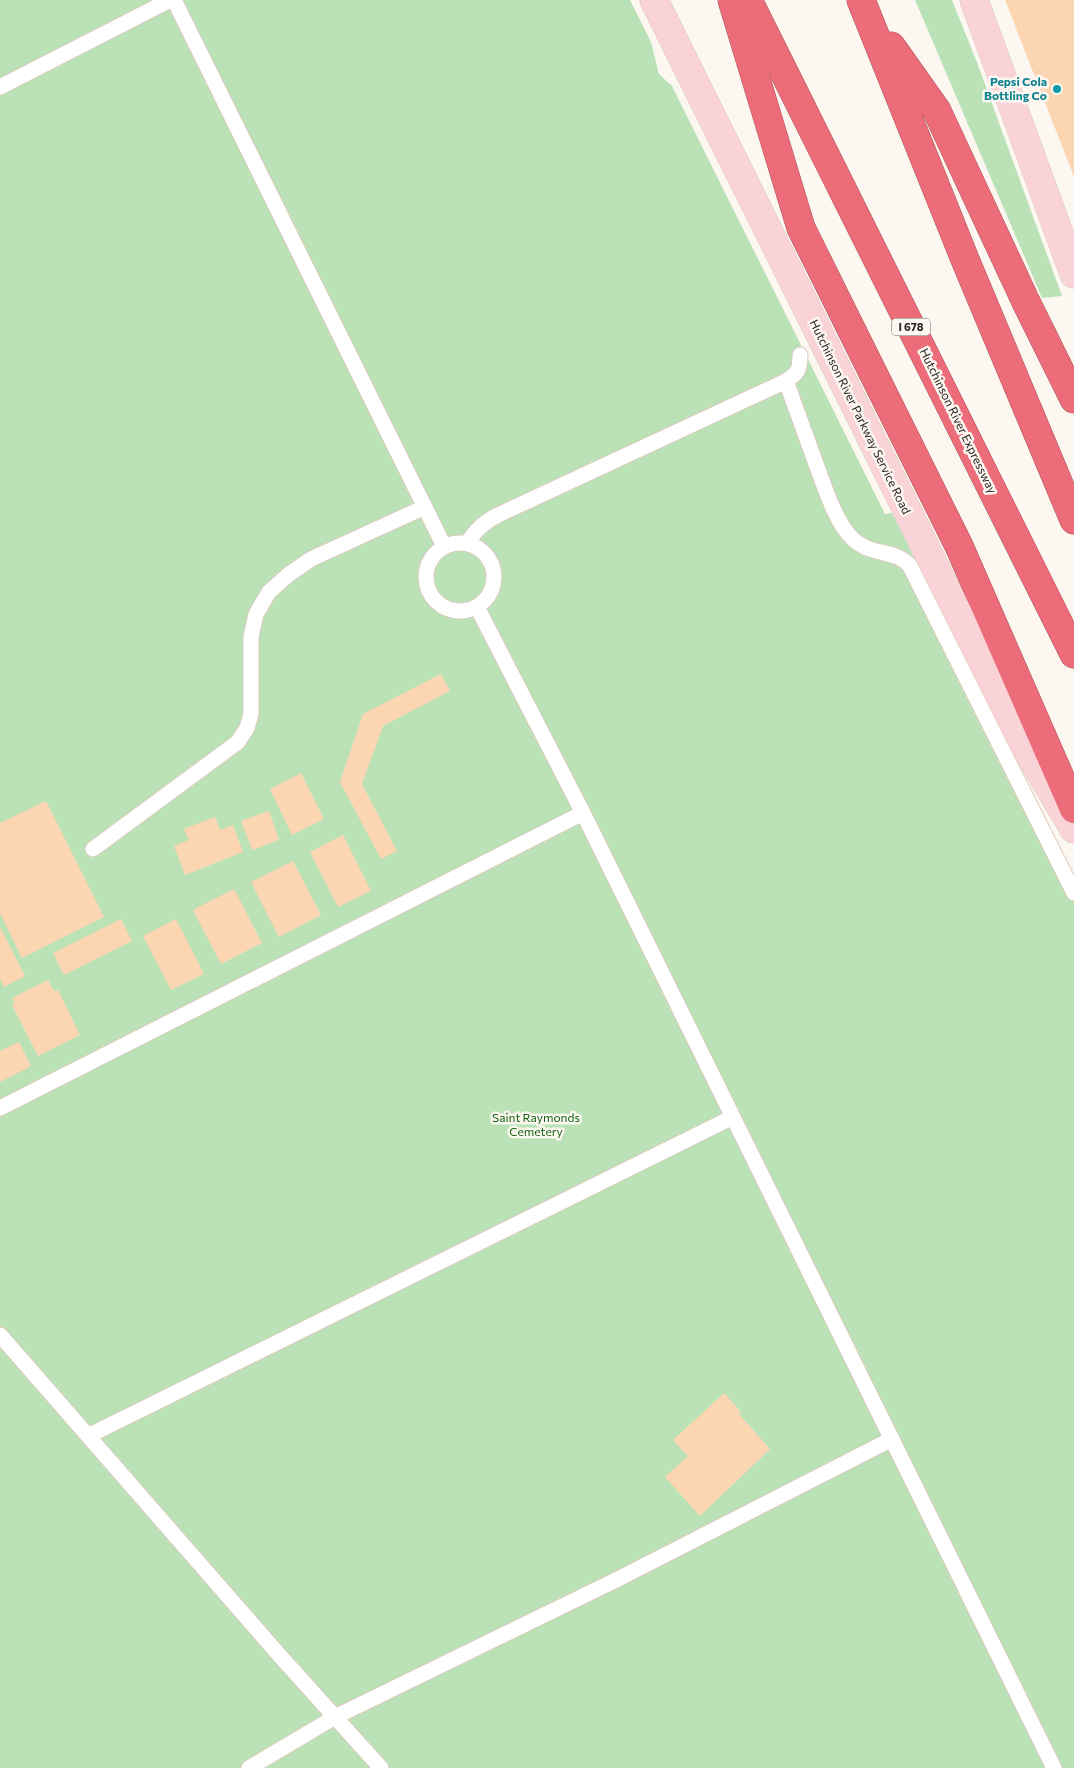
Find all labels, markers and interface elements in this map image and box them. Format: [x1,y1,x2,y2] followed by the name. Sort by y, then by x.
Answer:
[984,74,1047,102] place label: Pepsi Cola Bottling Co
[1051,83,1063,95] marker: Pepsi Cola Bottling Co
[808,317,914,516] street label: Hutchinson River Parkway Service Road
[892,318,930,336] road number: I 678
[918,346,1000,495] street label: Hutchinson River Expressway
[492,1110,580,1138] park label: Saint Raymonds Cemetery

